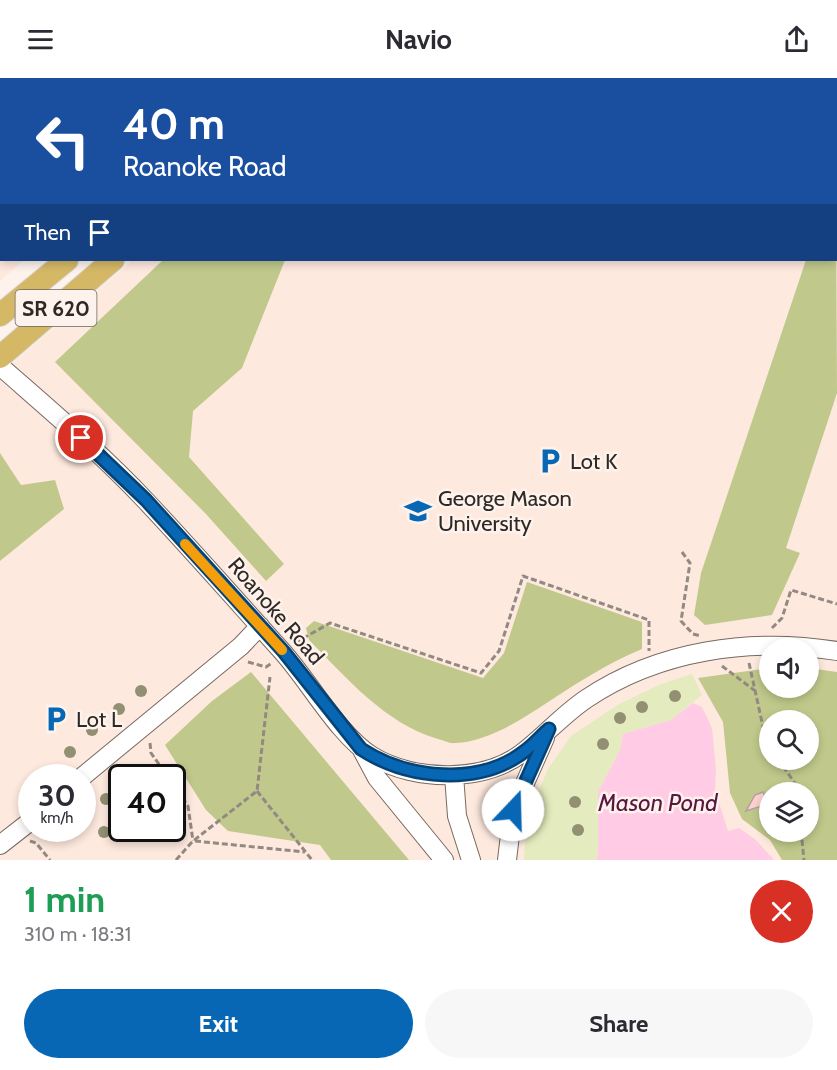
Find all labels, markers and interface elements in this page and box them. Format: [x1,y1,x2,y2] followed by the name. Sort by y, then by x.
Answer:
[24,23,57,56] icon: menu
[385,23,452,56] text: Navio
[780,23,813,56] icon: share
[123,98,225,150] text: 40 m
[24,102,102,180] icon: left
[123,150,287,183] text: Roanoke Road
[83,216,116,249] icon: arrive
[24,219,71,246] text: Then
[16,290,97,326] road number: SR 620
[55,412,106,463] pin
[64,421,97,454] icon: arrive
[535,446,565,476] parking icon: Lot K
[570,448,618,475] place label: Lot K
[438,485,572,537] place label: George Mason University
[403,496,433,526] school or university icon: George Mason University
[222,552,330,670] street label: Roanoke Road
[759,638,819,842] map controls
[759,638,819,698] button: sound
[41,704,71,734] parking icon: Lot L
[76,706,122,733] place label: Lot L
[759,710,819,770] button: search
[108,764,186,842] speed limit sign: 40
[38,777,76,814] text: 30
[481,778,545,842] position arrow
[759,782,819,842] button: layers
[597,788,718,817] water label: Mason Pond
[41,809,73,827] text: km/h
[24,877,105,921] text: 1 min
[750,880,813,943] button: close
[24,922,131,946] text: 310 m · 18:31
[24,989,413,1058] button: Exit
[425,989,813,1058] button: Share

